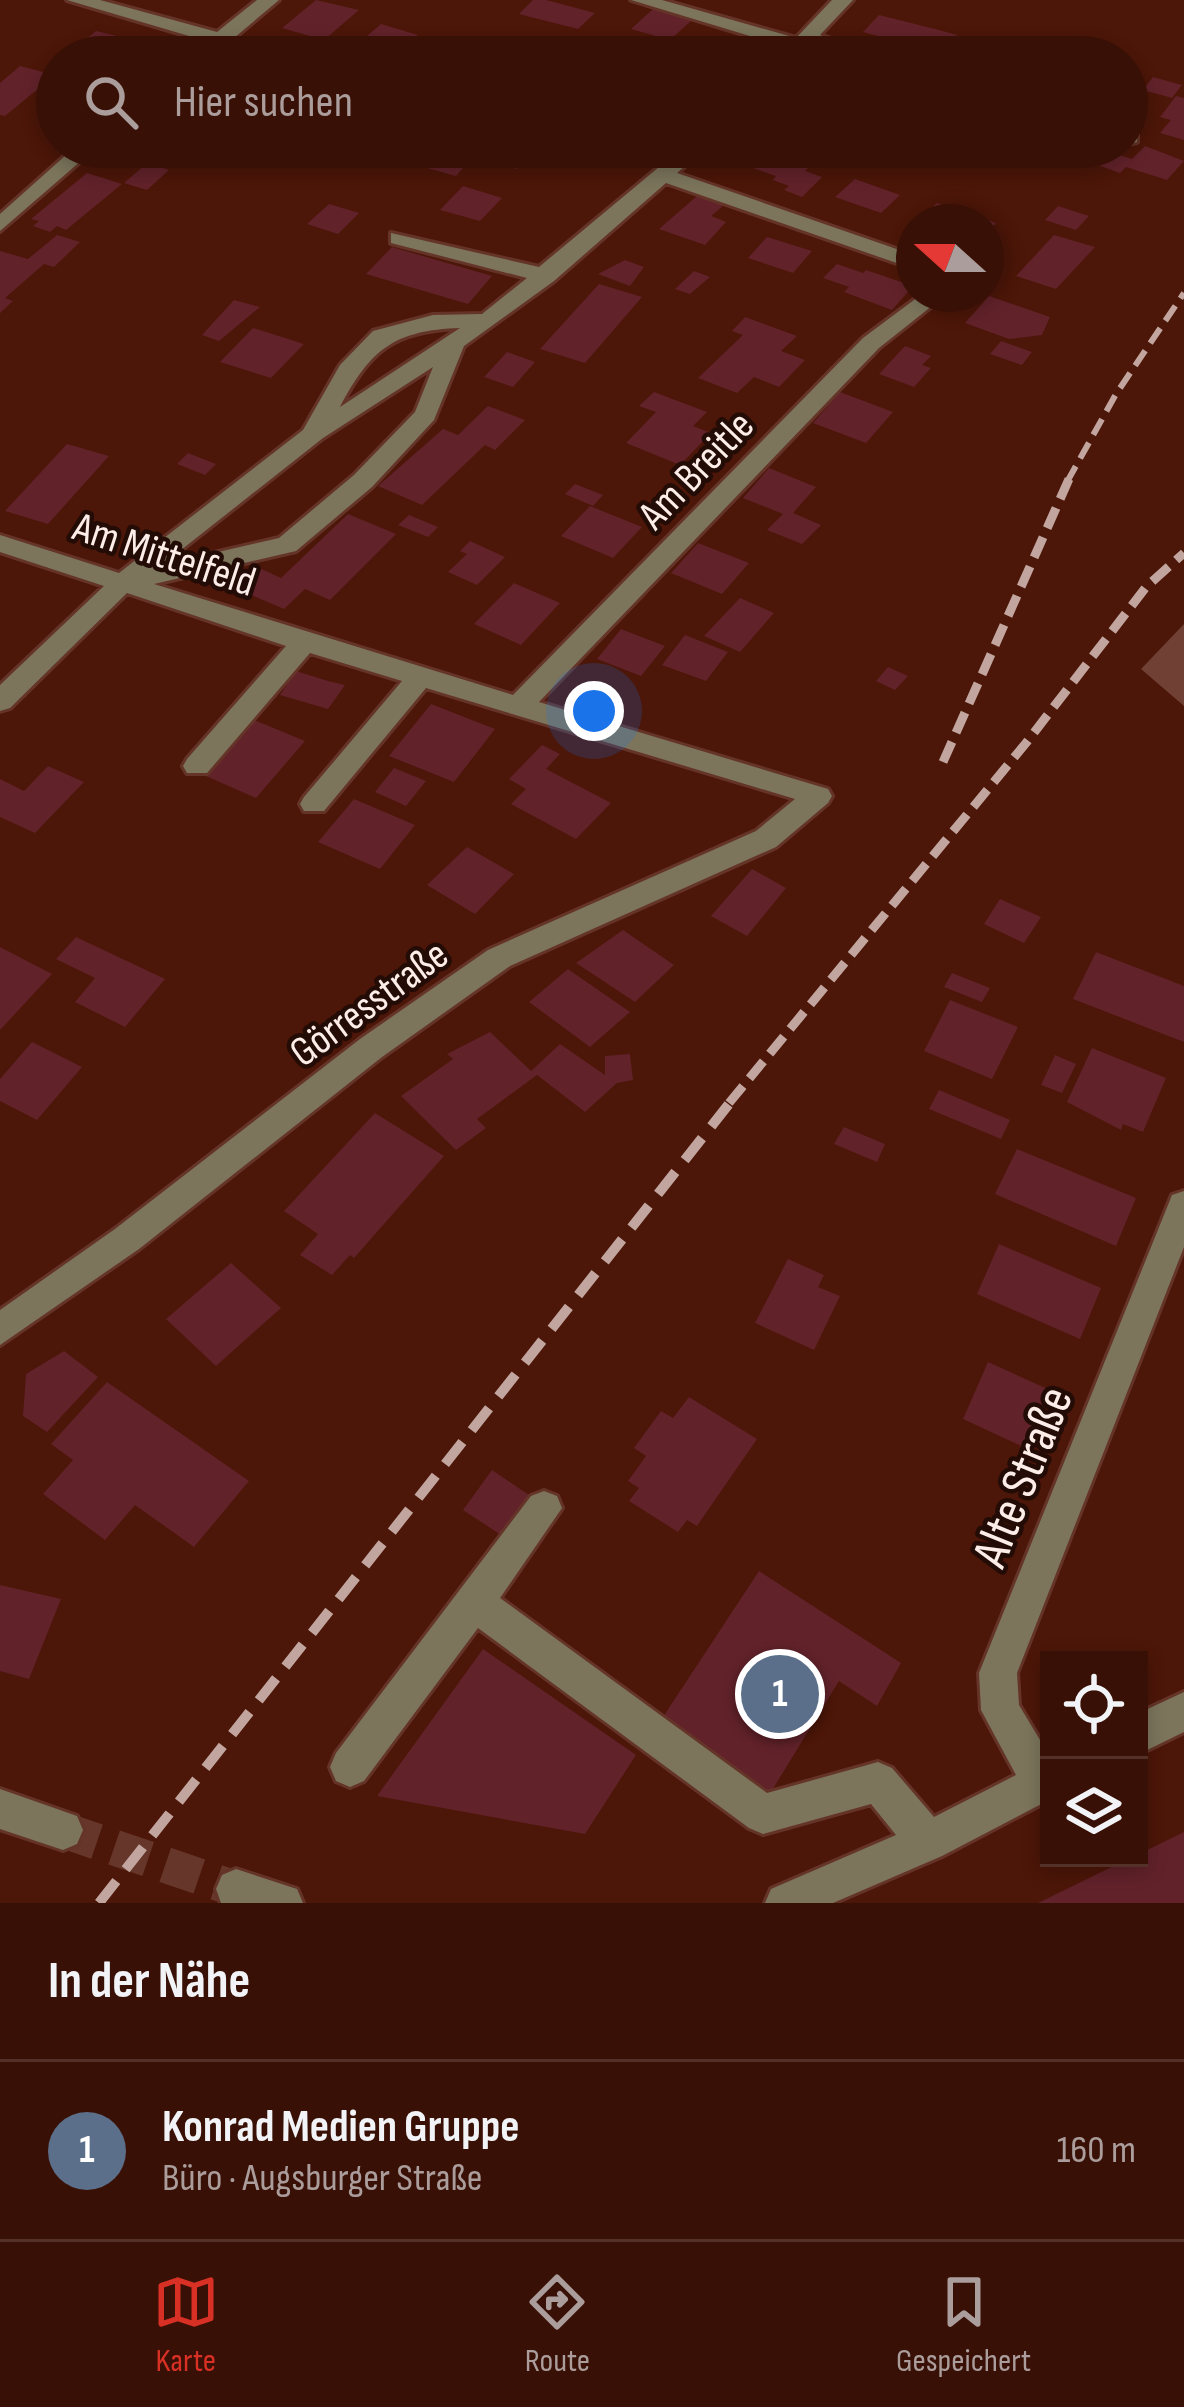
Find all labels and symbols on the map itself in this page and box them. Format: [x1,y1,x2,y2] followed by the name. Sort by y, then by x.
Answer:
[896,204,1004,312] north arrow
[628,401,765,541] street label: Am Breitle
[66,502,262,609] street label: Am Mittelfeld
[564,681,624,741] your location
[280,930,459,1079] street label: Görresstraße
[959,1378,1087,1577] street label: Alte Straße
[741,1649,819,1739] pin: 1

